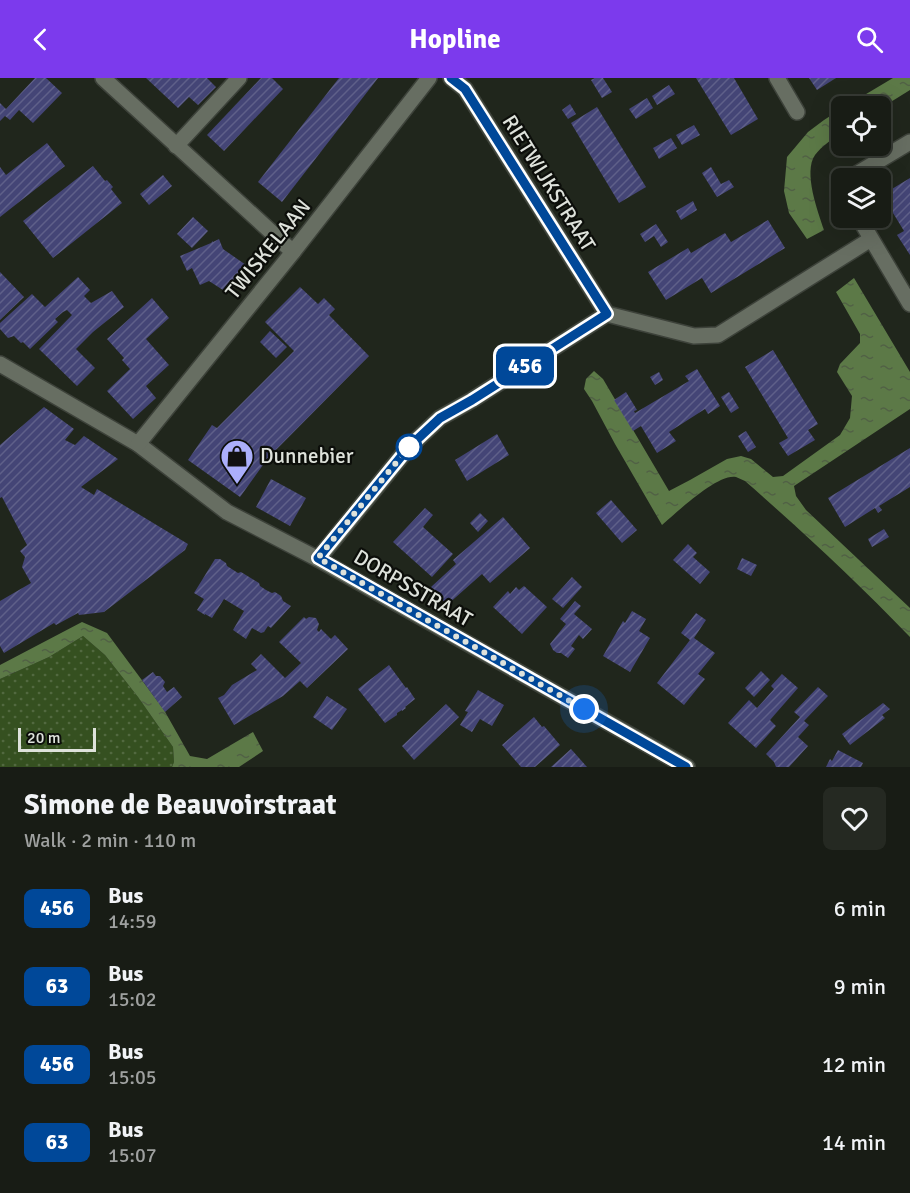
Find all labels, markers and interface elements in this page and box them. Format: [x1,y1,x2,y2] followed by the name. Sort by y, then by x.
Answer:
[24,23,57,56] icon: back
[409,23,501,56] text: Hopline
[853,23,886,56] icon: search
[831,96,891,228] map controls
[831,96,891,156] button: locate
[497,110,602,256] street label: RIETWIJKSTRAAT
[831,168,891,228] button: layers
[220,194,316,304] street label: TWISKELAAN
[490,346,560,386] line badge: 456
[508,353,542,379] text: 456
[396,434,422,460] unlabelled marker
[219,438,255,485] shop icon: Dunnebier
[260,443,354,469] place label: Dunnebier
[349,544,477,633] street label: DORPSSTRAAT
[569,694,599,724] your location
[18,725,96,752] scale bar
[27,728,61,748] text: 20 m
[823,787,886,850] button: heart
[24,788,337,822] text: Simone de Beauvoirstraat
[24,828,196,853] text: Walk · 2 min · 110 m
[108,882,143,909] text: Bus
[40,895,74,921] text: 456
[834,895,886,922] text: 6 min
[108,909,157,934] text: 14:59
[108,960,143,987] text: Bus
[46,973,68,999] text: 63
[834,973,886,1000] text: 9 min
[108,987,157,1012] text: 15:02
[108,1038,143,1065] text: Bus
[40,1051,74,1077] text: 456
[822,1051,886,1078] text: 12 min
[108,1065,157,1090] text: 15:05
[108,1116,143,1143] text: Bus
[46,1129,68,1155] text: 63
[822,1129,886,1156] text: 14 min
[108,1143,157,1168] text: 15:07

